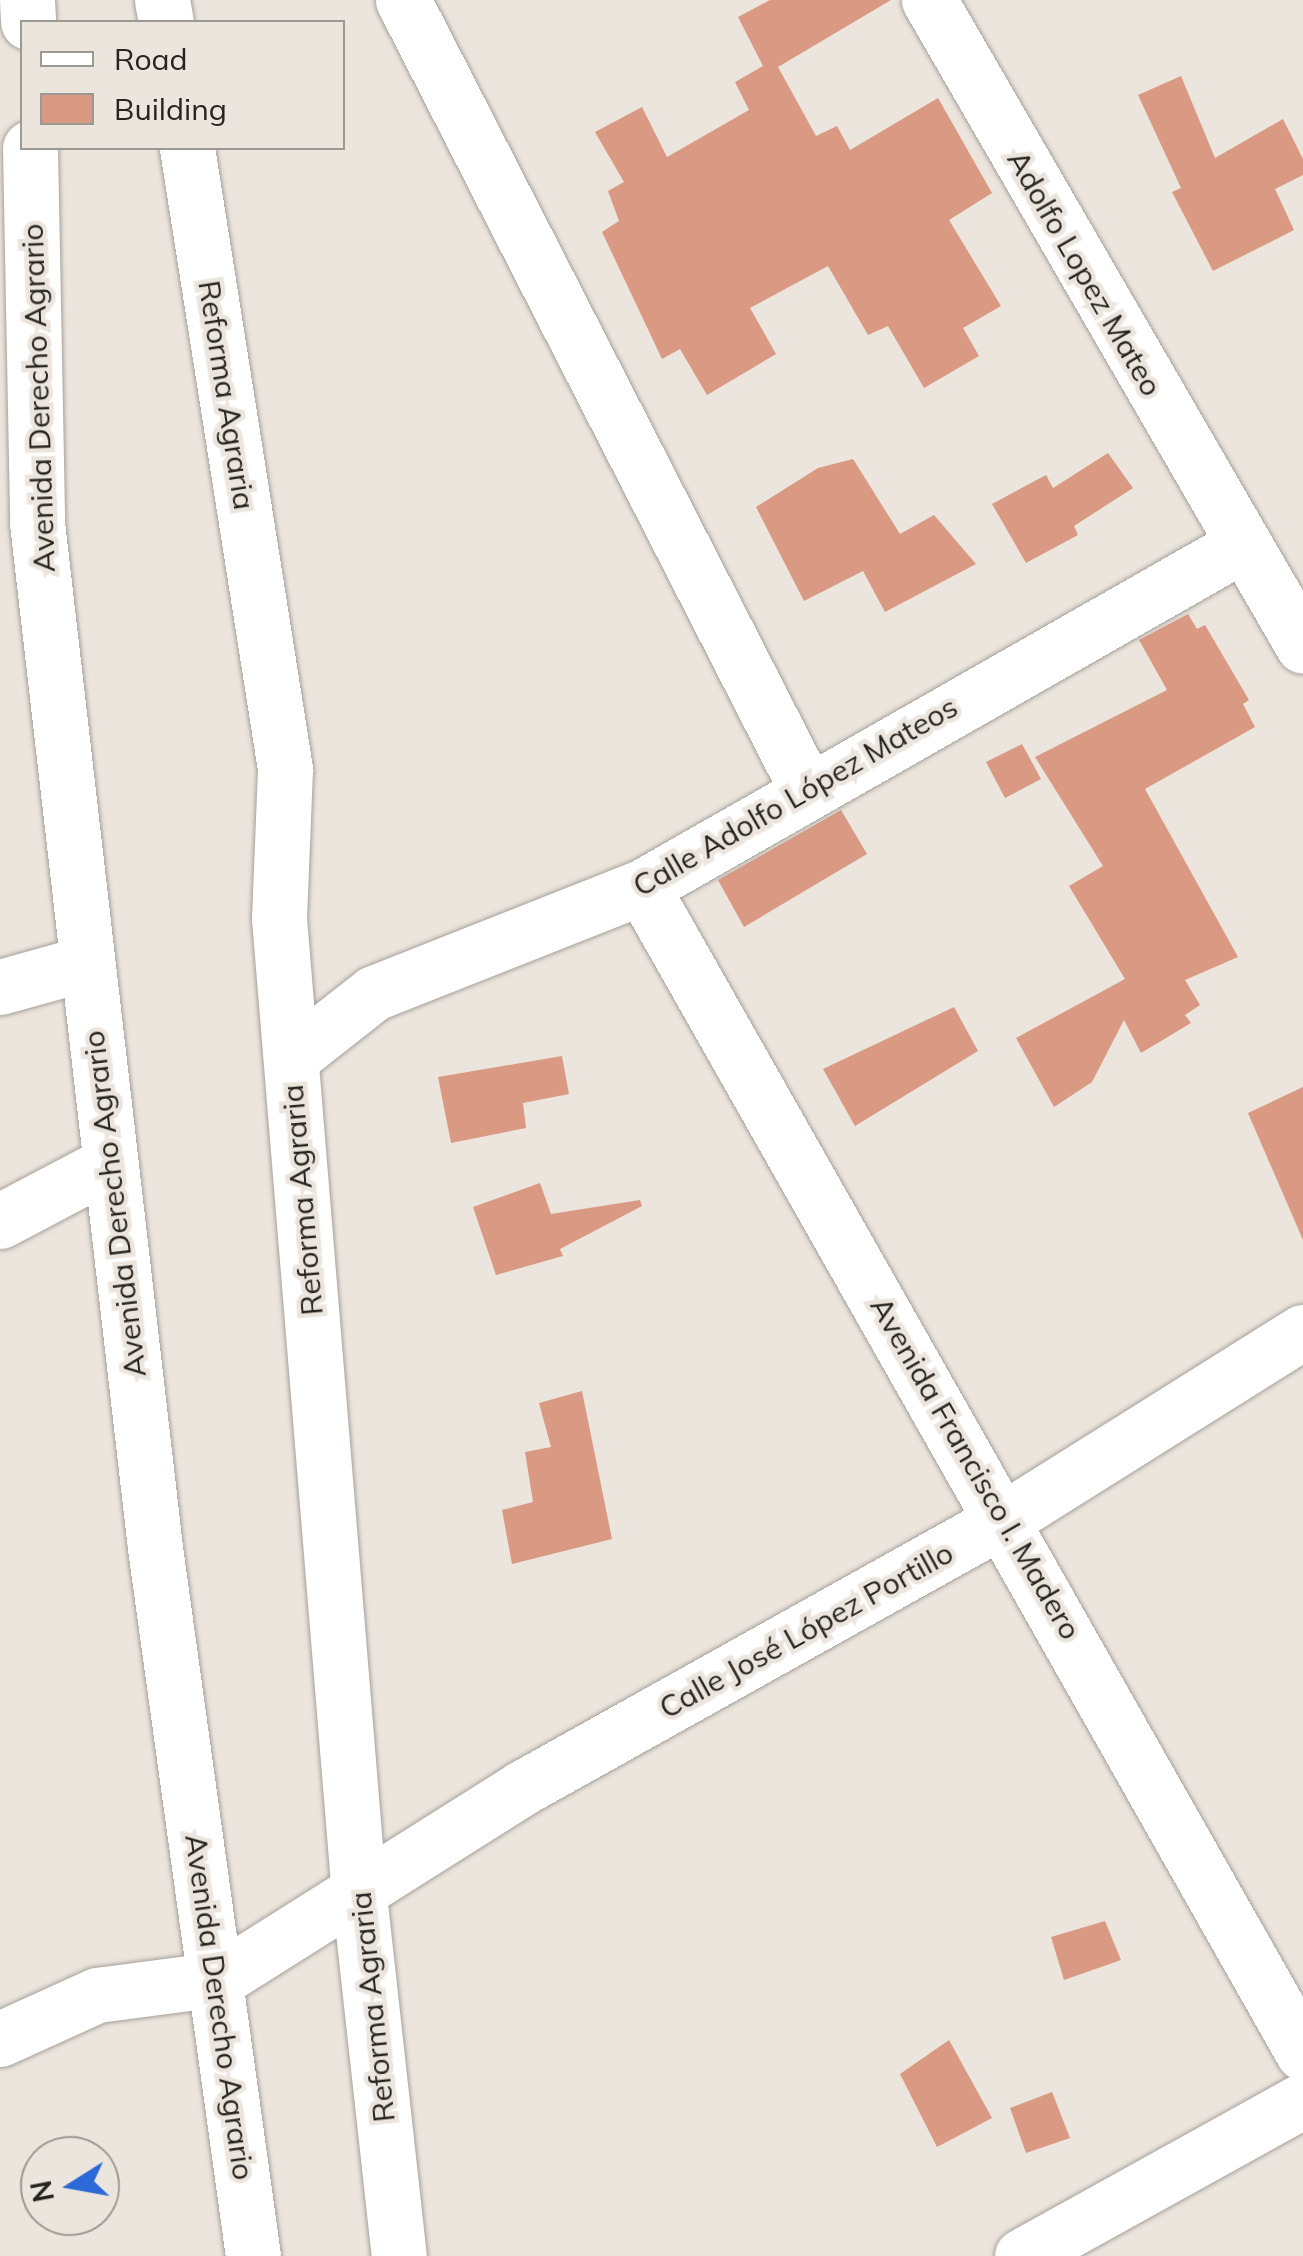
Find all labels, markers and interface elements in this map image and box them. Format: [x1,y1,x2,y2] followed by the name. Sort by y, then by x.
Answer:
[20,20,345,150] legend
[114,40,188,78] text: Road
[114,90,227,128] text: Building
[1000,144,1170,402] street label: Adolfo Lopez Mateo
[14,223,62,573] street label: Avenida Derecho Agrario
[191,278,263,512] street label: Reforma Agraria
[626,688,964,904] street label: Calle Adolfo López Mateos
[75,1029,153,1379] street label: Avenida Derecho Agrario
[274,1083,330,1317] street label: Reforma Agraria
[863,1290,1089,1646] street label: Avenida Francisco I. Madero
[653,1534,959,1726] street label: Calle José López Portillo
[178,1832,262,2182] street label: Avenida Derecho Agrario
[342,1890,402,2124] street label: Reforma Agraria
[20,2136,120,2236] north arrow
[23,2178,61,2205] text: N

